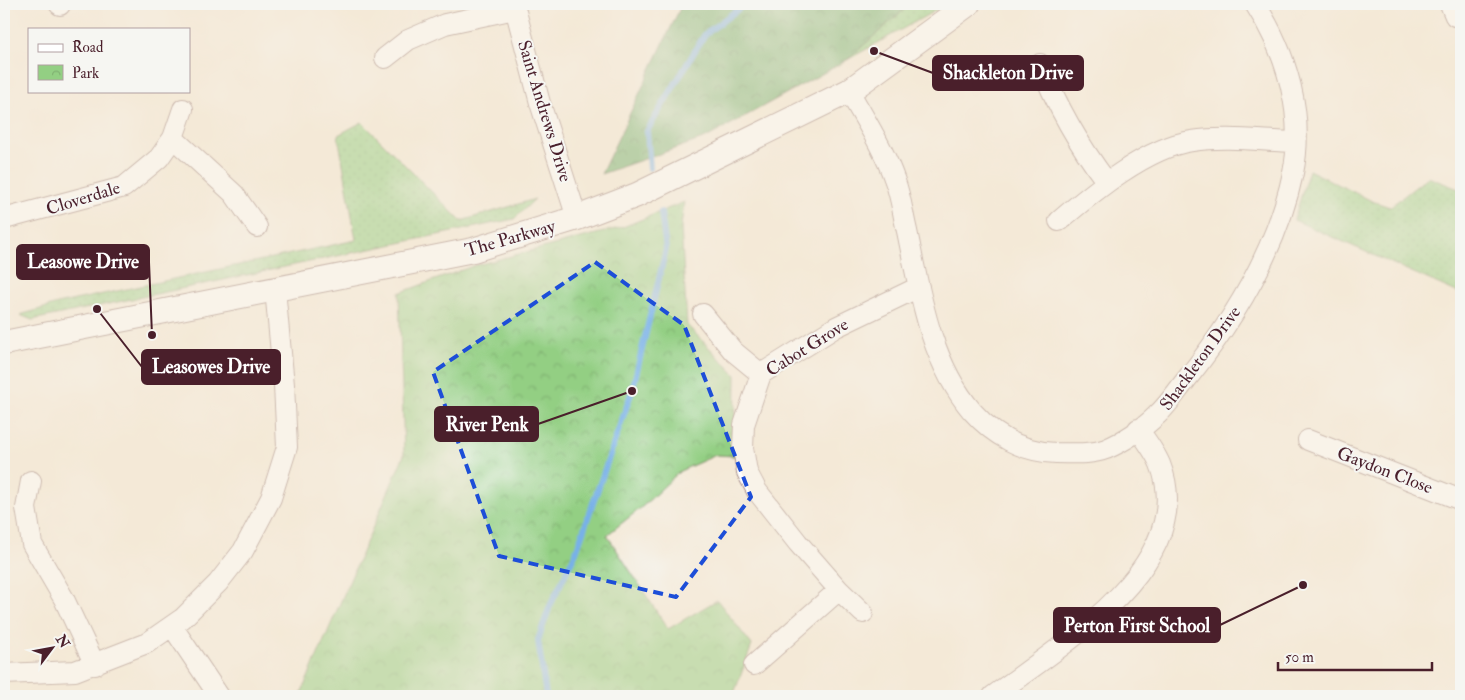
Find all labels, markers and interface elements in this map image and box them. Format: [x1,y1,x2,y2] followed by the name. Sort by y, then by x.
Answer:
[28,28,190,92] legend
[72,38,104,57] text: Road
[512,38,577,185] street label: Saint Andrews Drive
[933,56,1083,90] callout: Shackleton Drive
[943,61,1073,85] text: Shackleton Drive
[72,64,99,83] text: Park
[43,176,123,221] street label: Cloverdale
[462,214,559,262] street label: The Parkway
[17,245,149,279] callout: Leasowe Drive
[27,250,139,274] text: Leasowe Drive
[1155,301,1246,415] street label: Shackleton Drive
[762,313,853,382] street label: Cabot Grove
[142,350,280,384] callout: Leasowes Drive
[152,355,270,379] text: Leasowes Drive
[435,407,538,441] callout: River Penk
[445,413,529,437] text: River Penk
[1334,442,1436,499] street label: Gaydon Close
[1054,608,1220,642] callout: Perton First School
[1064,614,1210,638] text: Perton First School
[28,622,78,672] north arrow
[52,631,73,652] text: N
[1278,640,1431,672] scale bar
[1285,648,1314,667] text: 50 m

